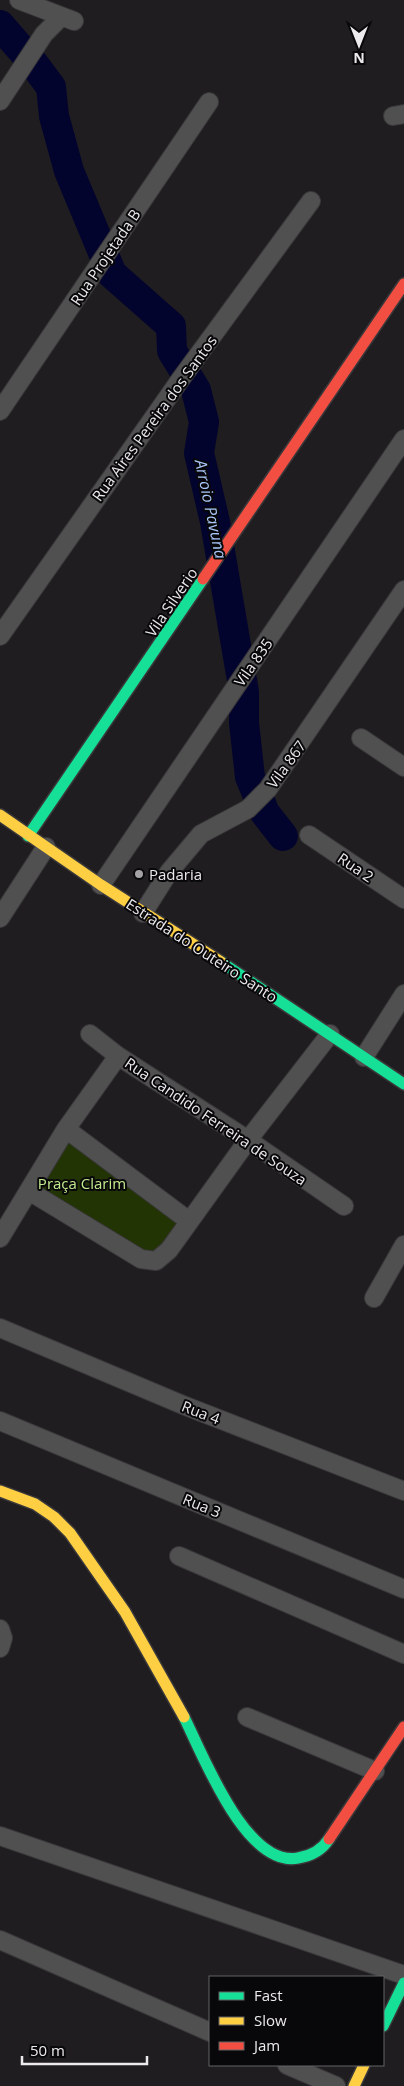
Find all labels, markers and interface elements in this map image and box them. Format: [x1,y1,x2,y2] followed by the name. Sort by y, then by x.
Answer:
[334,20,384,70] north arrow
[353,49,365,68] text: N
[65,205,145,309] street label: Rua Projetada B
[87,331,221,505] street label: Rua Aires Pereira dos Santos
[190,456,232,561] water label: Arroio Pavuna
[141,563,201,641] street label: Vila Silverio
[229,634,277,690] street label: Vila 835
[262,736,310,792] street label: Vila 867
[334,848,378,886] street label: Rua 2
[149,864,202,884] place label: Padaria
[133,868,145,880] marker: Padaria
[123,894,281,1006] street label: Estrada do Outeiro Santo
[121,1053,311,1189] street label: Rua Candido Ferreira de Souza
[38,1173,126,1193] park label: Praça Clarim
[179,1396,223,1429] street label: Rua 4
[180,1488,224,1522] street label: Rua 3
[209,1976,384,2066] legend
[254,1985,283,2005] text: Fast
[254,2010,287,2030] text: Slow
[22,2034,148,2066] scale bar
[252,2035,280,2055] text: Jam
[30,2040,65,2060] text: 50 m

